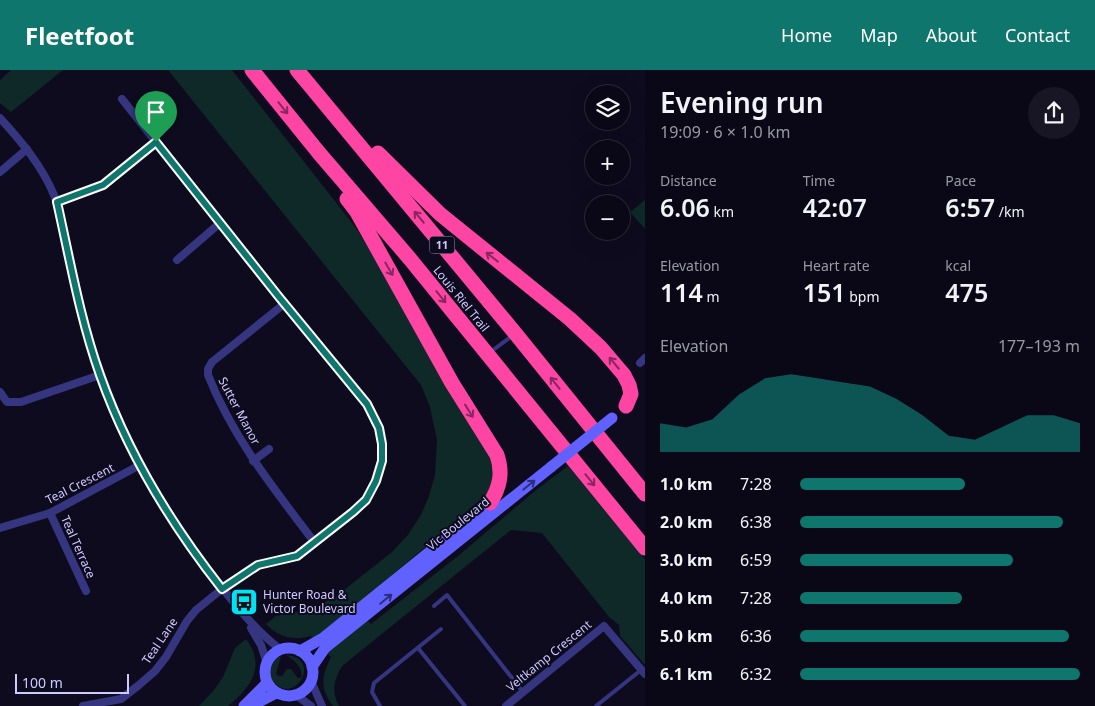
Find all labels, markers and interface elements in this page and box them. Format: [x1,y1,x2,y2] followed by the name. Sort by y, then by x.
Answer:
[25,19,134,52] text: Fleetfoot
[781,23,832,47] text: Home
[860,23,898,47] text: Map
[926,23,977,47] text: About
[1005,23,1070,47] text: Contact
[660,83,824,121] text: Evening run
[585,85,630,240] map controls
[585,85,630,130] button: layers
[1028,87,1080,139] button: share
[135,91,177,142] pin
[142,98,170,126] icon: arrive
[277,101,288,114] one-way arrow
[660,121,790,143] text: 19:09 · 6 × 1.0 km
[585,140,630,185] button: +
[660,171,717,190] text: Distance
[803,171,835,190] text: Time
[945,171,976,190] text: Pace
[660,190,710,224] text: 6.06
[803,190,867,224] text: 42:07
[945,190,995,224] text: 6:57
[585,195,630,240] button: −
[710,202,734,221] text: km
[995,202,1025,221] text: /km
[414,211,425,224] one-way arrow
[430,236,454,254] road number: 11
[486,251,499,262] one-way arrow
[660,256,720,275] text: Elevation
[803,256,870,275] text: Heart rate
[945,256,971,275] text: kcal
[384,262,394,277] one-way arrow
[430,262,493,335] street label: Louis Riel Trail
[660,275,703,309] text: 114
[803,275,846,309] text: 151
[945,275,988,309] text: 475
[703,287,720,306] text: m
[846,287,880,306] text: bpm
[435,290,446,303] one-way arrow
[660,335,728,357] text: Elevation
[998,335,1080,357] text: 177–193 m
[608,357,620,370] one-way arrow
[214,374,265,448] street label: Sutter Manor
[550,377,561,390] one-way arrow
[464,404,474,418] one-way arrow
[43,459,117,508] street label: Teal Crescent
[584,473,595,486] one-way arrow
[660,473,712,495] text: 1.0 km
[740,473,772,495] text: 7:28
[522,479,535,490] one-way arrow
[423,493,493,554] street label: Vic Boulevard
[660,511,712,533] text: 2.0 km
[740,511,772,533] text: 6:38
[57,513,100,581] street label: Teal Terrace
[660,549,712,571] text: 3.0 km
[740,549,772,571] text: 6:59
[263,586,356,617] place label: Hunter Road & Victor Boulevard
[229,587,259,617] bus stop icon: Hunter Road & Victor Boulevard
[660,587,712,609] text: 4.0 km
[740,587,772,609] text: 7:28
[379,594,392,605] one-way arrow
[138,614,182,667] street label: Teal Lane
[502,616,595,695] street label: Veltkamp Crescent
[660,625,712,647] text: 5.0 km
[740,625,772,647] text: 6:36
[660,663,712,685] text: 6.1 km
[740,663,772,685] text: 6:32
[15,671,129,694] scale bar
[22,673,63,692] text: 100 m

